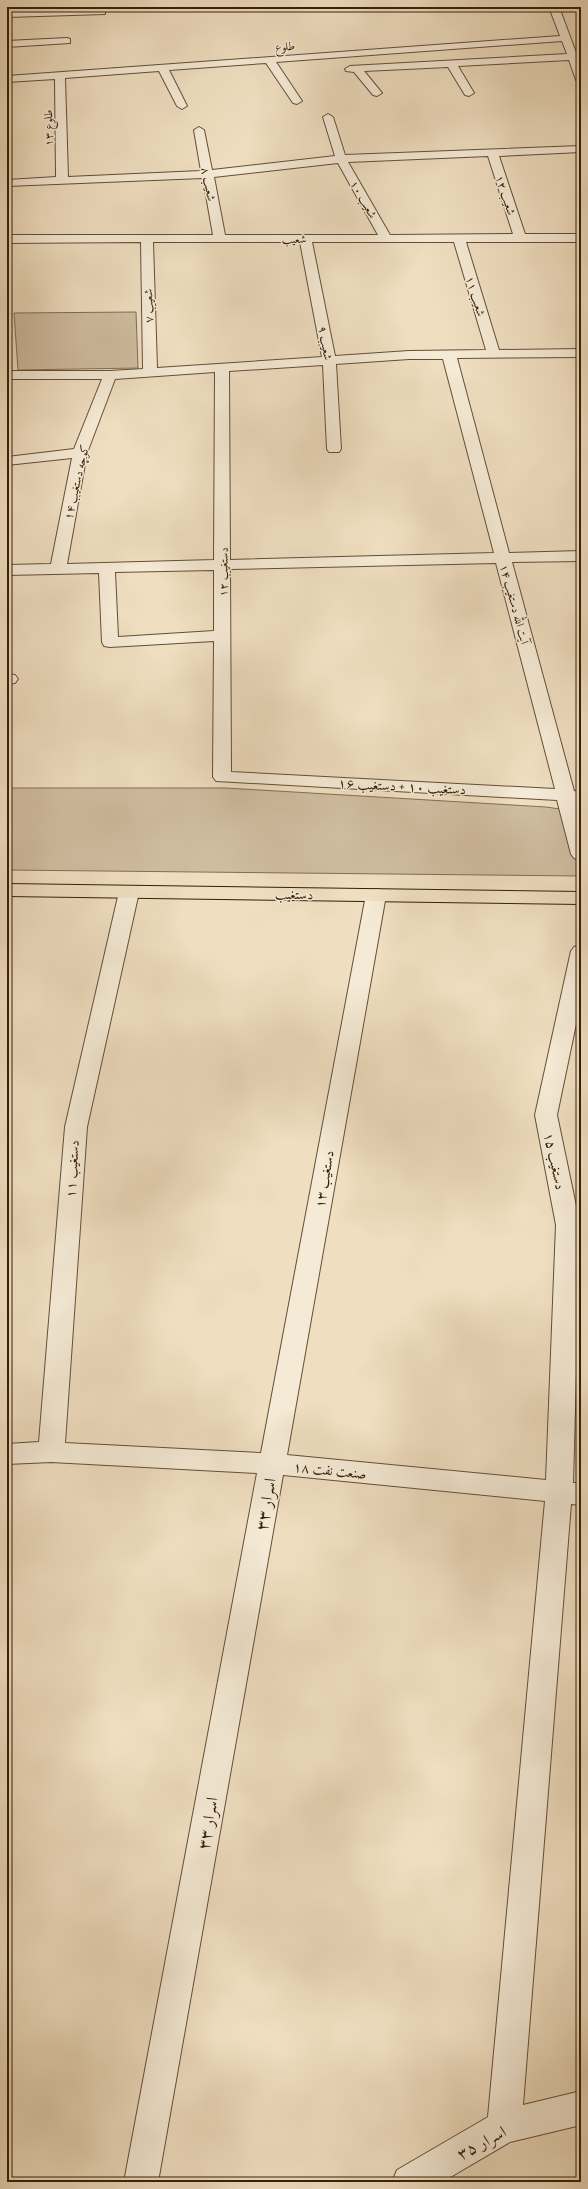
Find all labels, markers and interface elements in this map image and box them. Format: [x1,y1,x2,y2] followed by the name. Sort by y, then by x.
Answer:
[274,37,296,58] street label: طلوع
[39,109,60,147] street label: طلوع ۱۳
[197,165,221,203] street label: شعیب ۸
[492,173,521,217] street label: شعیب ۱۲
[346,177,382,221] street label: شعیب ۱۰
[282,230,307,247] street label: شعیب
[462,274,490,318] street label: شعیب ۱۱
[139,288,157,323] street label: شعیب ۷
[315,325,337,362] street label: شعیب ۹
[59,443,94,521] street label: کوچه دستغیب ۱۴
[214,547,232,597] street label: دستغیب ۱۲
[496,562,535,647] street label: آیت الله دستغیب ۱۴
[338,773,466,799] street label: دستغیب ۱۰ + دستغیب ۱۶
[275,884,313,904] street label: دستغیب
[539,1131,571,1191] street label: دستغیب ۱۵
[60,1139,84,1199] street label: دستغیب ۱۱
[309,1149,339,1209] street label: دستغیب ۱۳
[292,1456,368,1484] street label: صنعت نفت ۱۸
[248,1475,282,1532] street label: اسرار ۳۳
[190,1794,224,1851] street label: اسرار ۳۳
[452,2118,511,2165] street label: اسرار ۳۵

